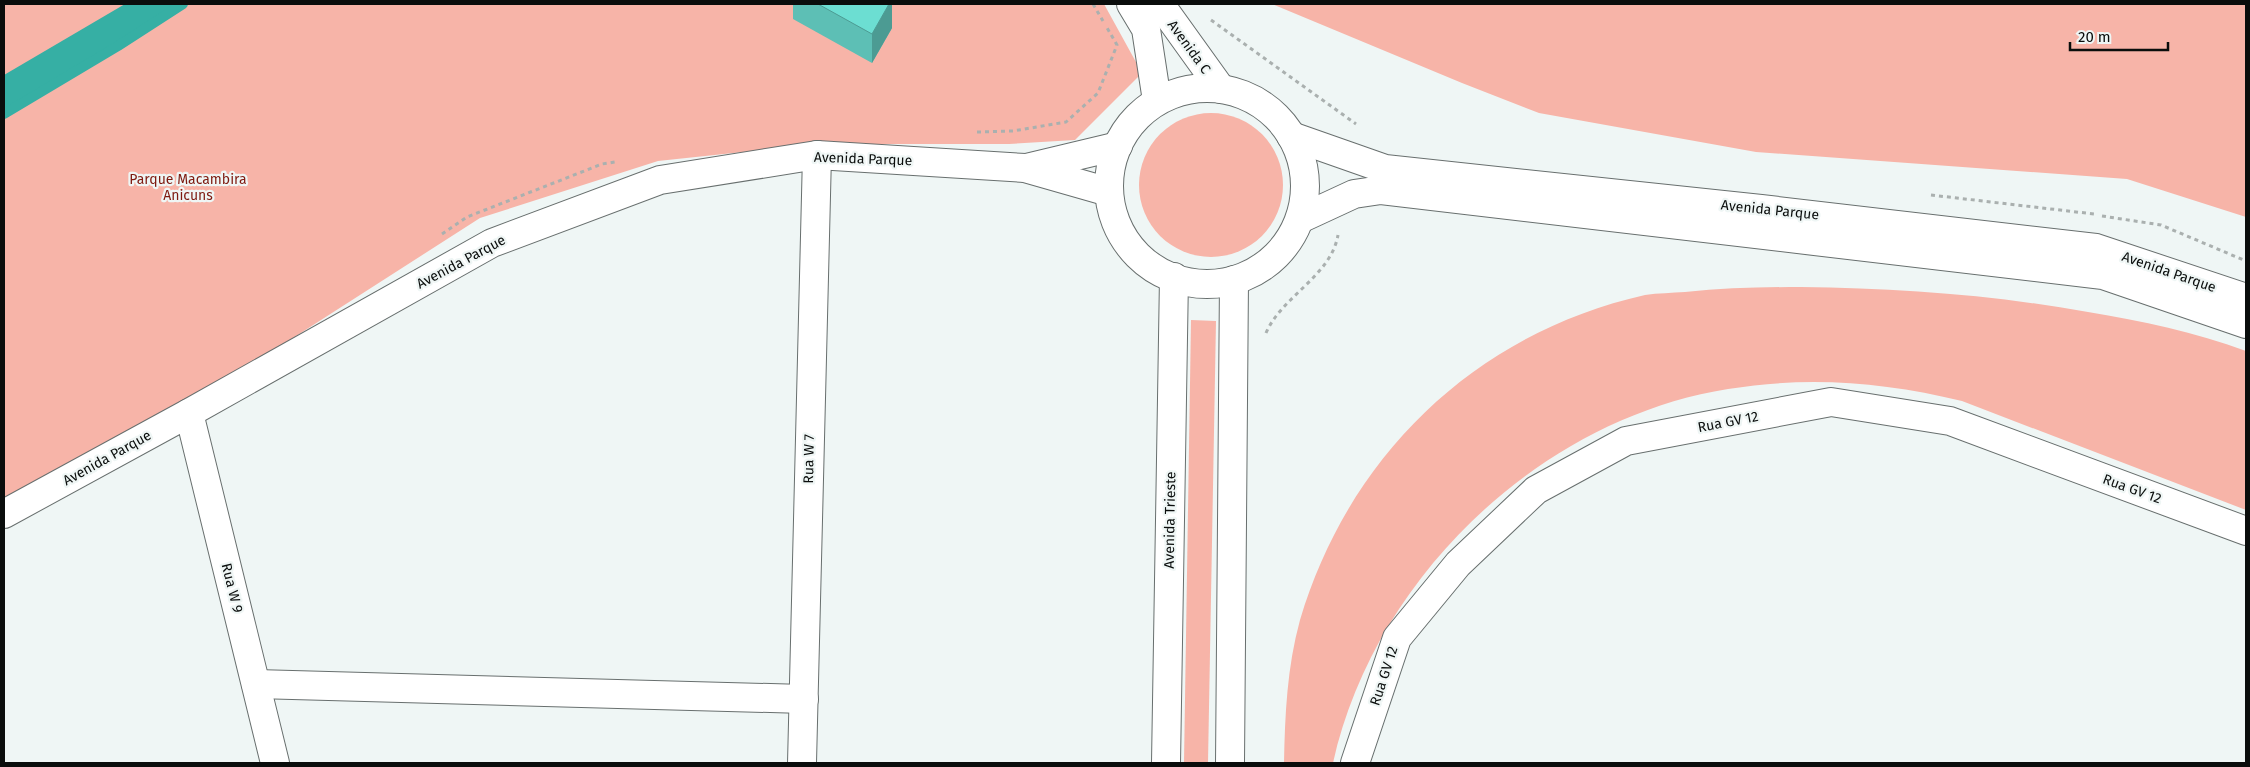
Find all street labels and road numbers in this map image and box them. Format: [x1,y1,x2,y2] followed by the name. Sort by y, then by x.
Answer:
[1164,17,1214,77] street label: Avenida C
[814,149,912,169] street label: Avenida Parque
[1720,196,1820,224] street label: Avenida Parque
[414,231,508,293] street label: Avenida Parque
[2120,248,2218,296] street label: Avenida Parque
[1696,408,1760,436] street label: Rua GV 12
[60,427,154,489] street label: Avenida Parque
[800,434,818,484] street label: Rua W 7
[1161,471,1179,569] street label: Avenida Trieste
[2100,471,2164,507] street label: Rua GV 12
[218,561,246,615] street label: Rua W 9
[1366,644,1402,708] street label: Rua GV 12

